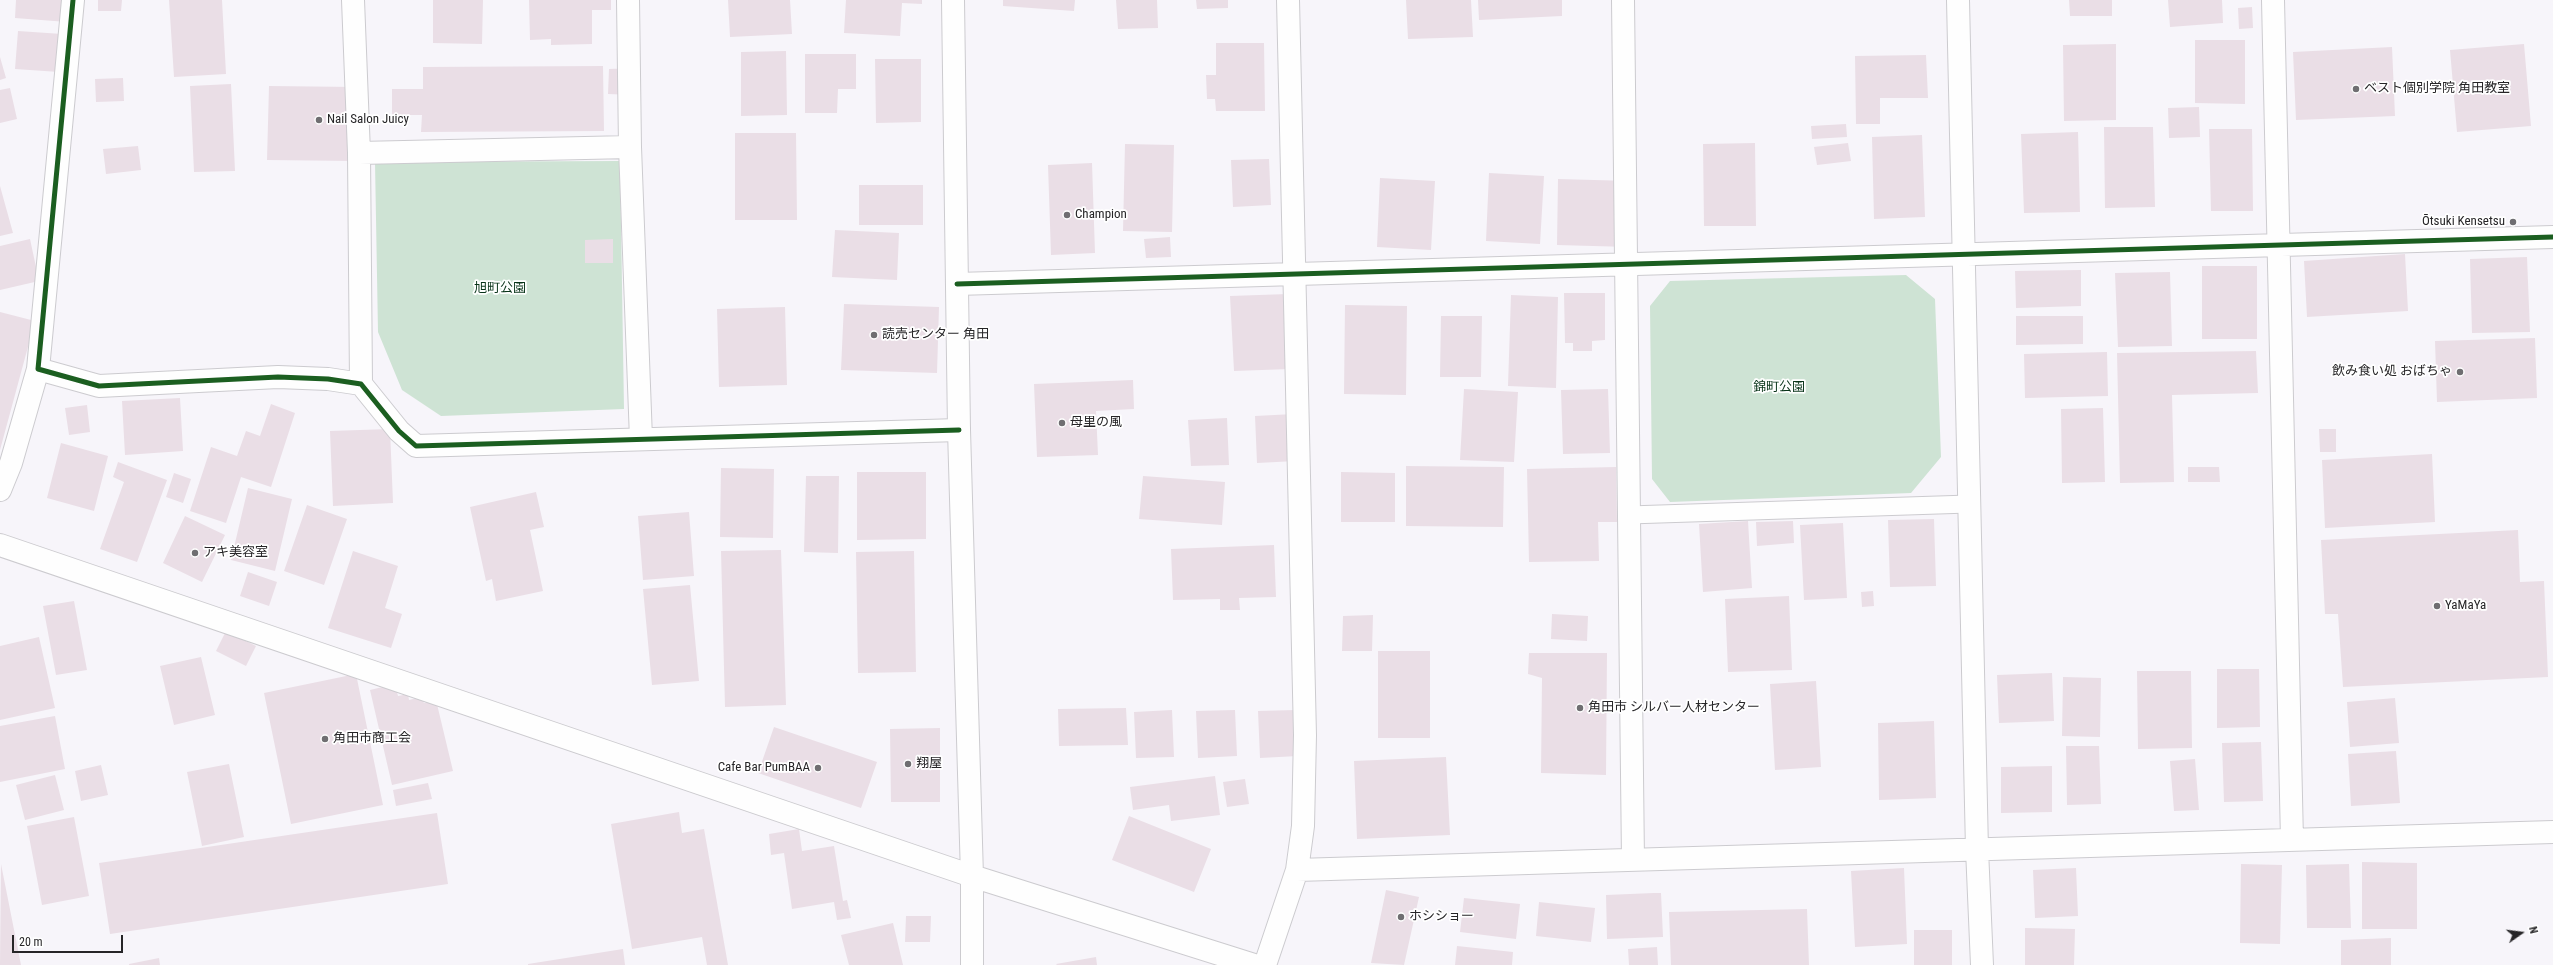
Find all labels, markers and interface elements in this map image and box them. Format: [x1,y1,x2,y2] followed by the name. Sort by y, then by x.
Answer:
[2364,81,2510,97] place label: ベスト個別学院 角田教室
[2351,84,2361,94] marker: ベスト個別学院 角田教室
[327,112,409,128] place label: Nail Salon Juicy
[314,115,324,125] marker: Nail Salon Juicy
[1075,207,1127,223] place label: Champion
[1062,210,1072,220] marker: Champion
[2422,214,2505,230] place label: Ōtsuki Kensetsu
[2508,217,2518,227] marker: Ōtsuki Kensetsu
[474,281,526,297] park label: 旭町公園
[882,327,989,343] place label: 読売センター 角田
[869,330,879,340] marker: 読売センター 角田
[2332,364,2452,380] place label: 飲み食い処 おばちゃ
[2455,367,2465,377] marker: 飲み食い処 おばちゃ
[1753,380,1805,396] park label: 錦町公園
[1070,415,1122,431] place label: 母里の風
[1057,418,1067,428] marker: 母里の風
[203,545,268,561] place label: アキ美容室
[190,548,200,558] marker: アキ美容室
[2445,598,2486,614] place label: YaMaYa
[2432,601,2442,611] marker: YaMaYa
[1588,700,1760,716] place label: 角田市 シルバー人材センター
[1575,703,1585,713] marker: 角田市 シルバー人材センター
[333,731,411,747] place label: 角田市商工会
[320,734,330,744] marker: 角田市商工会
[916,756,942,772] place label: 翔屋
[903,759,913,769] marker: 翔屋
[718,760,810,776] place label: Cafe Bar PumBAA
[813,763,823,773] marker: Cafe Bar PumBAA
[1409,909,1474,925] place label: ホシショー
[1396,912,1406,922] marker: ホシショー
[2501,913,2541,953] north arrow
[2526,925,2540,935] text: N
[14,927,125,953] scale bar
[19,935,43,949] text: 20 m

